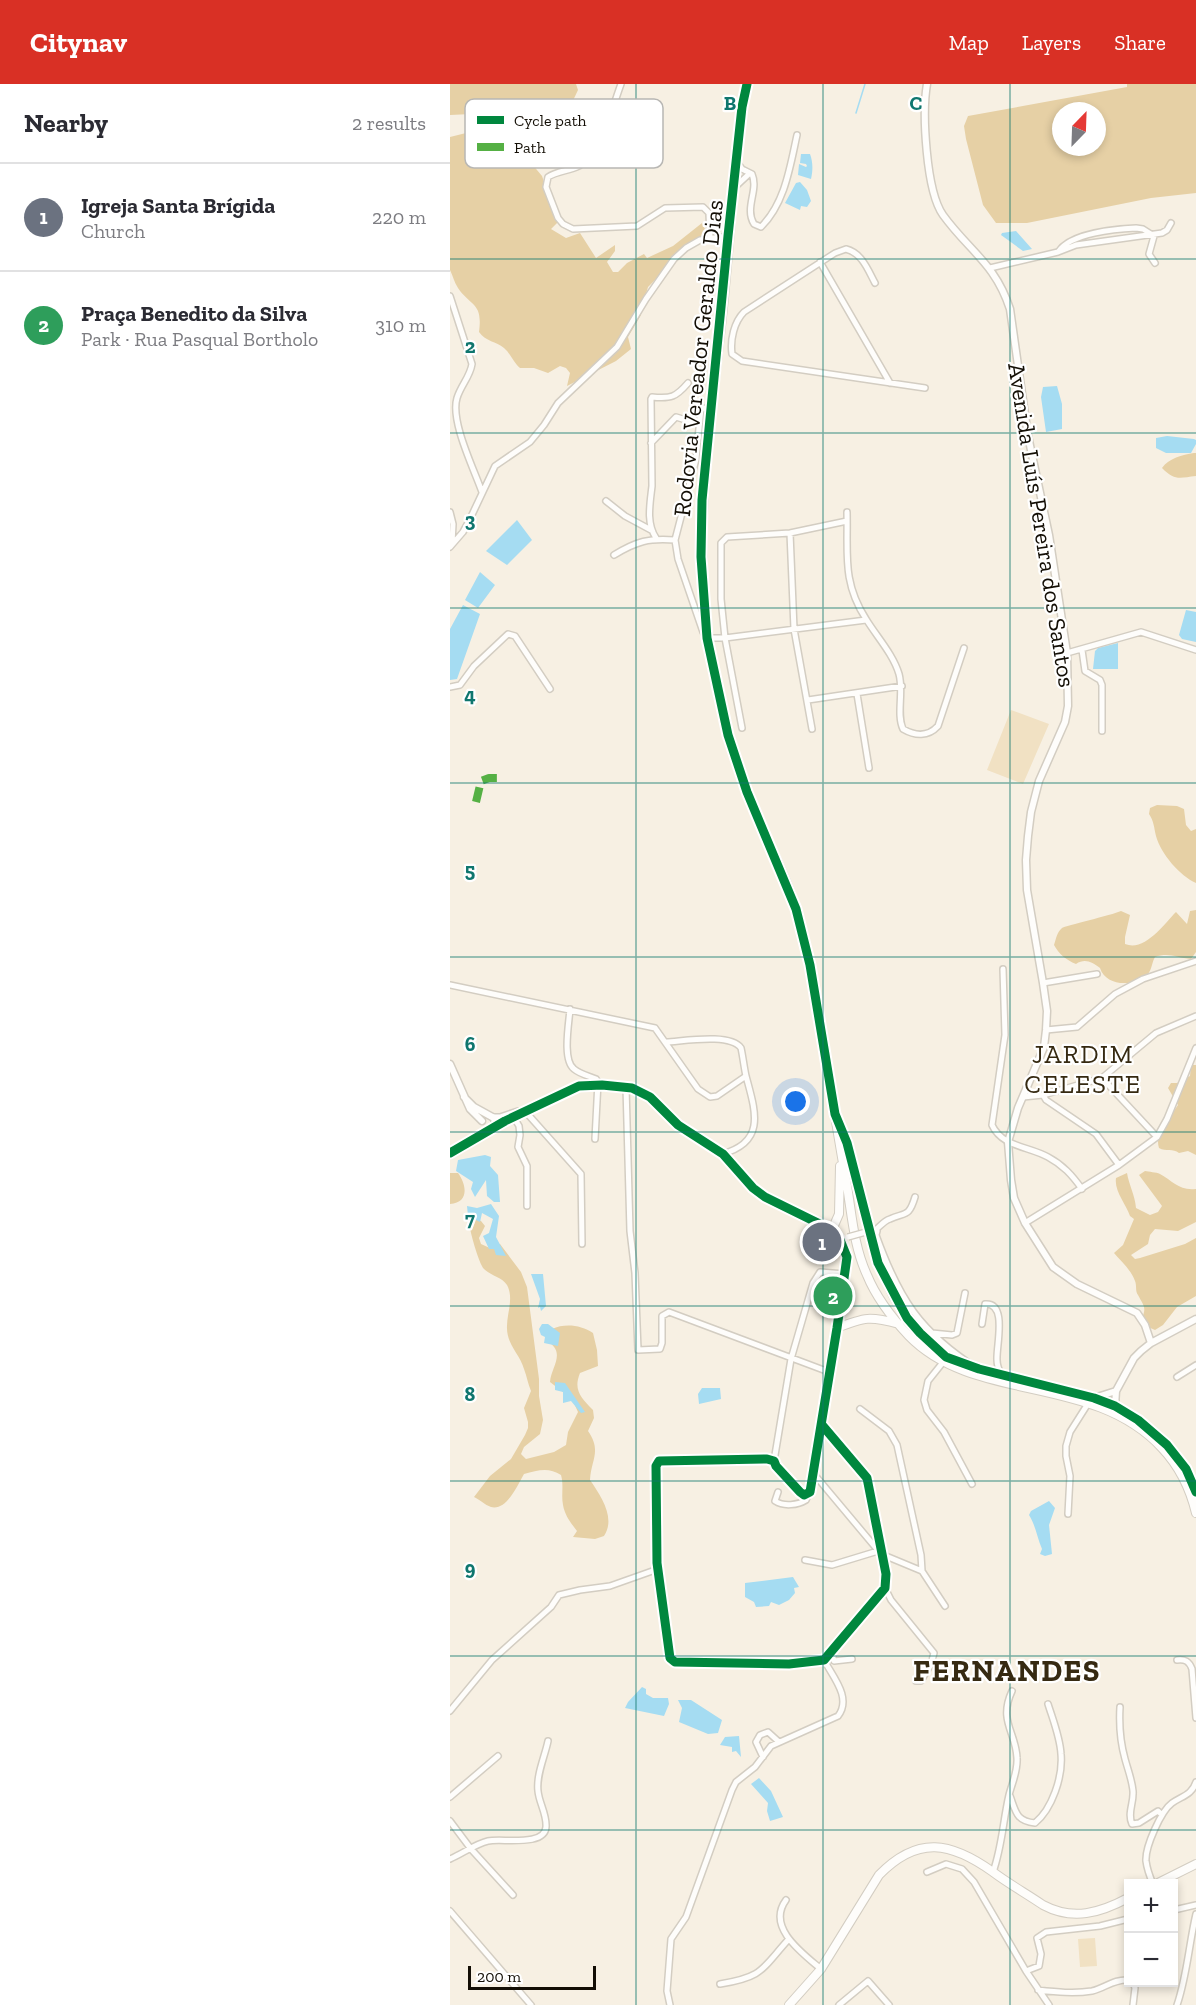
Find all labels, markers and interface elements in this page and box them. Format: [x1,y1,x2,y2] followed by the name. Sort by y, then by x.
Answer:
[30,26,127,59] text: Citynav
[949,30,989,55] text: Map
[1022,30,1081,55] text: Layers
[1114,30,1166,55] text: Share
[724,91,736,115] text: B
[910,91,923,115] text: C
[465,99,663,168] legend
[1052,102,1106,156] north arrow
[24,107,108,139] text: Nearby
[352,111,426,135] text: 2 results
[514,111,587,130] text: Cycle path
[514,138,546,157] text: Path
[81,192,275,219] text: Igreja Santa Brígida
[667,198,729,518] street label: Rodovia Vereador Geraldo Dias
[39,205,48,229] text: 1
[372,205,426,229] text: 220 m
[81,219,145,243] text: Church
[81,300,307,327] text: Praça Benedito da Silva
[38,313,49,337] text: 2
[375,313,426,337] text: 310 m
[81,327,318,351] text: Park · Rua Pasqual Bortholo
[465,334,476,358] text: 2
[1002,361,1082,689] street label: Avenida Luís Pereira dos Santos
[465,508,476,532] text: 3
[464,683,476,707] text: 4
[465,858,475,882] text: 5
[465,1032,476,1056] text: 6
[1024,1038,1142,1100] district label: JARDIM CELESTE
[781,1087,810,1116] your location
[465,1207,475,1231] text: 7
[802,1220,842,1264] pin: 1
[814,1274,853,1318] pin: 2
[465,1382,476,1406] text: 8
[465,1556,476,1580] text: 9
[913,1653,1101,1689] district label: FERNANDES
[1124,1879,1178,1987] map controls
[1124,1879,1178,1933] button: +
[1124,1933,1178,1987] button: −
[468,1963,596,1990] scale bar
[477,1967,521,1986] text: 200 m

